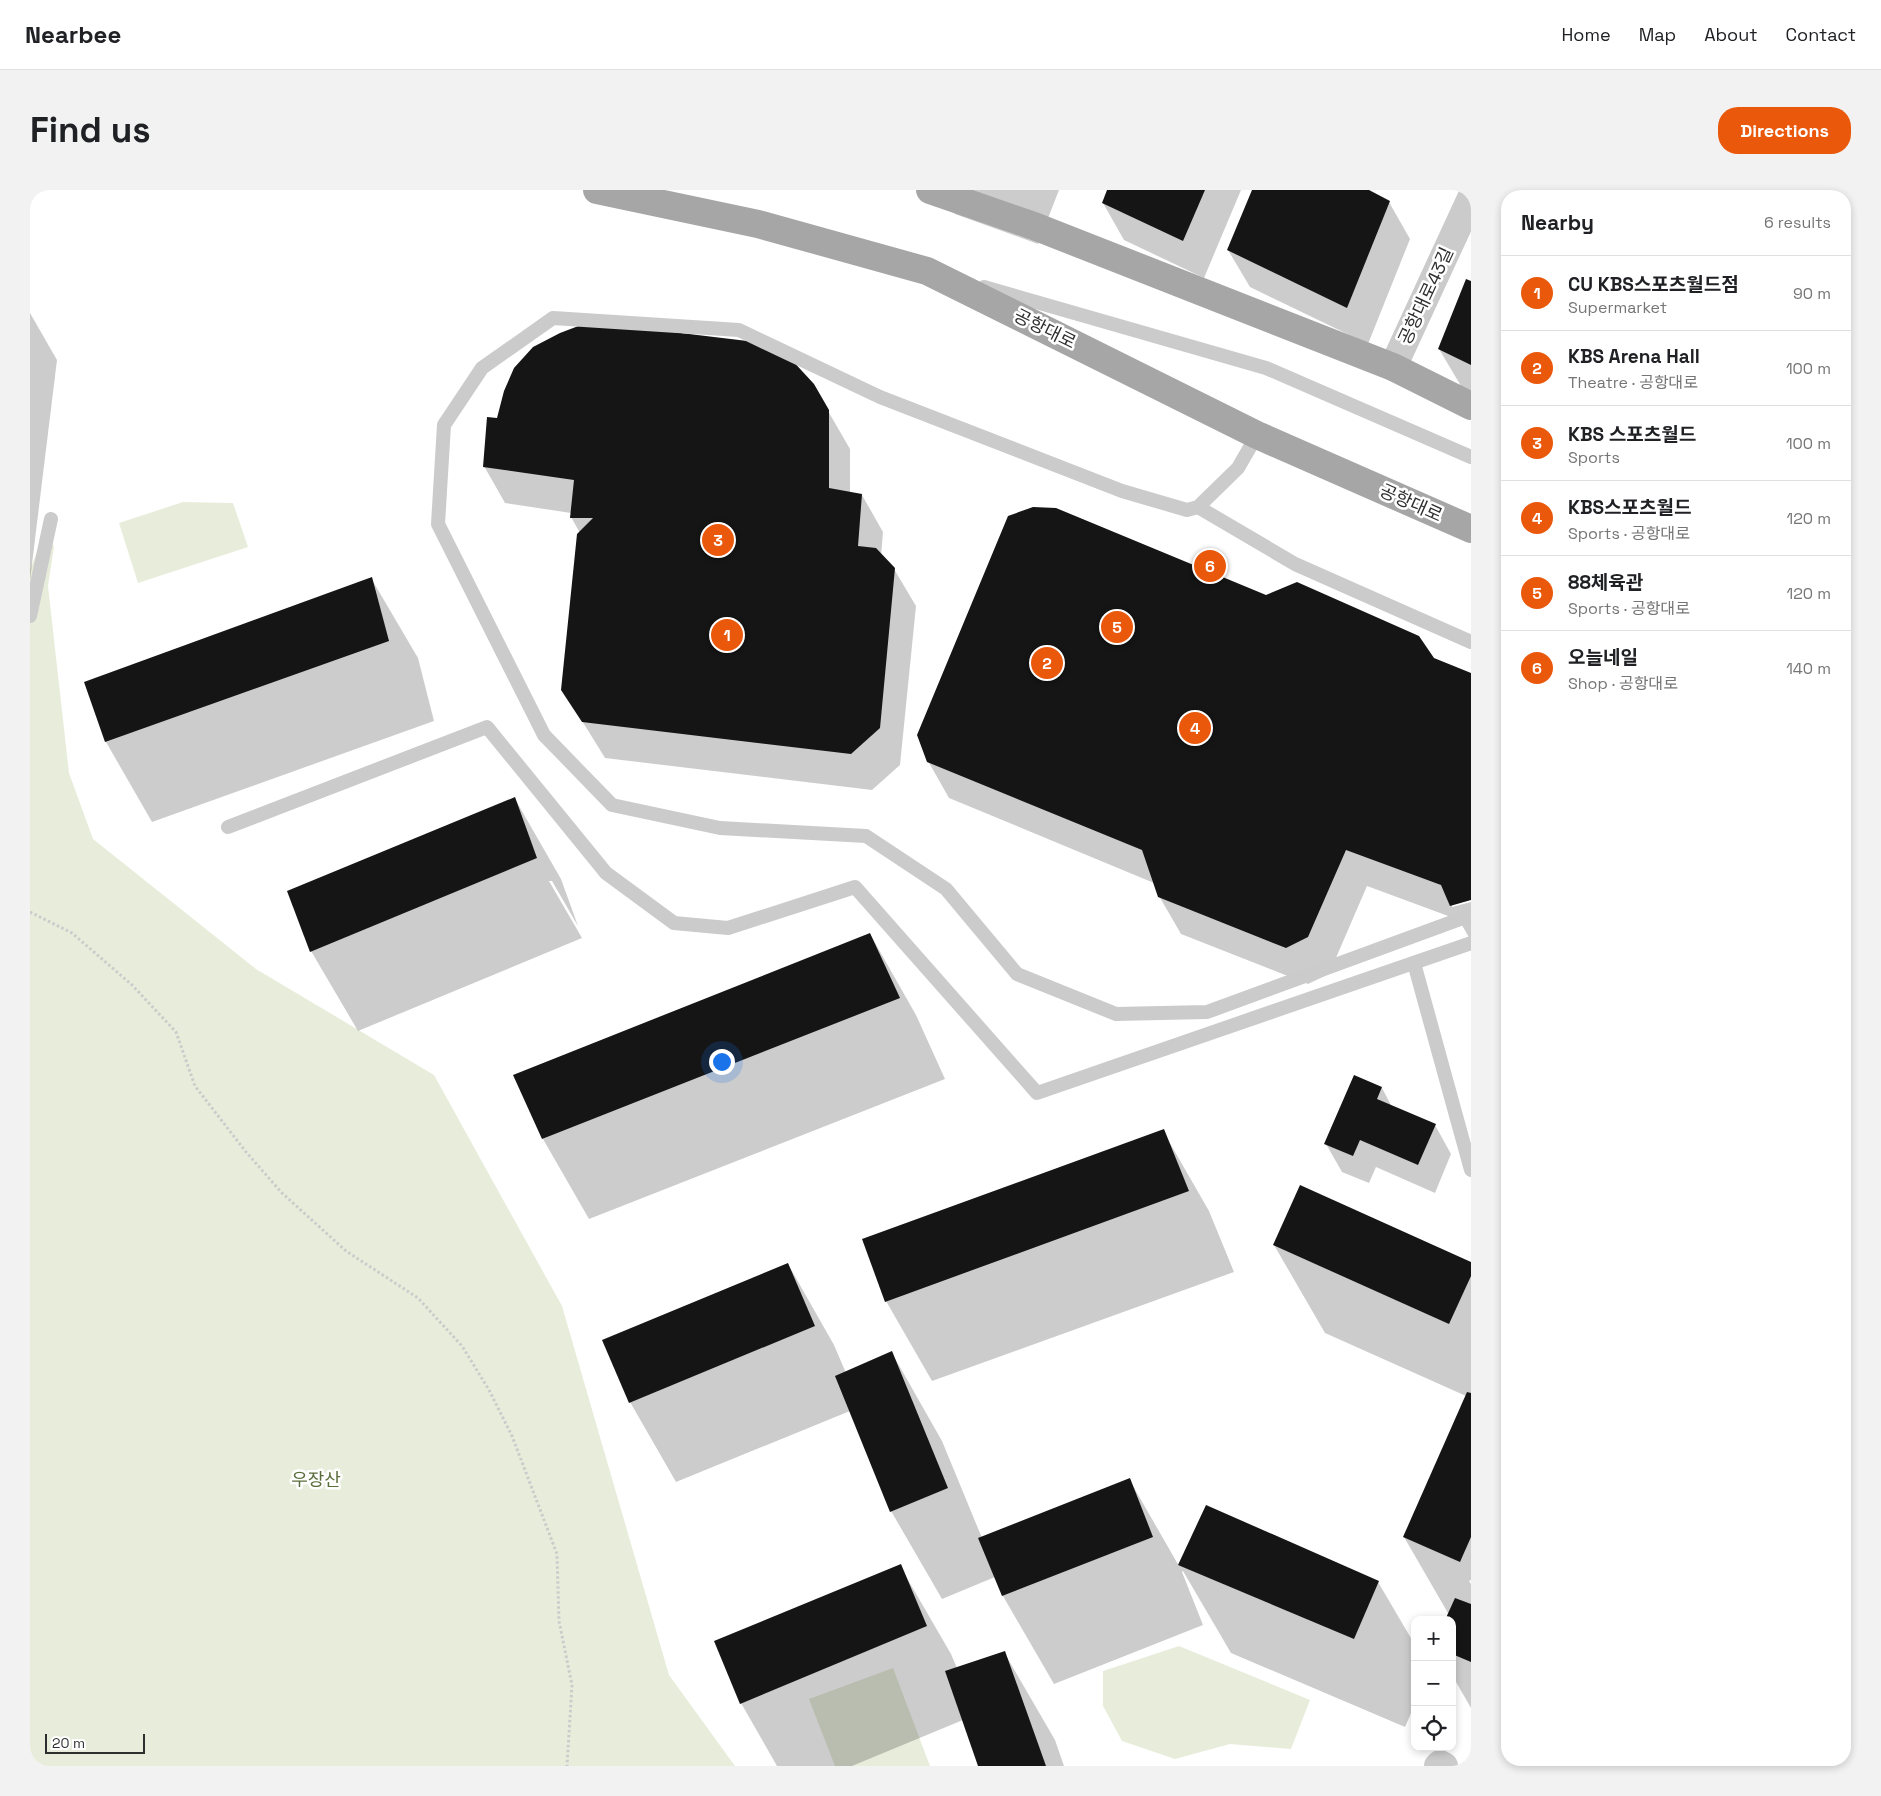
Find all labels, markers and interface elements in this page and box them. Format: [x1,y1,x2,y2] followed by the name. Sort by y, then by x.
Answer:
[25,19,121,50] text: Nearbee
[1562,23,1611,46] text: Home
[1639,23,1676,46] text: Map
[1704,23,1758,46] text: About
[1786,23,1856,46] text: Contact
[1718,107,1851,154] button: Directions
[30,108,151,152] text: Find us
[1521,209,1594,236] text: Nearby
[1764,212,1831,233] text: 6 results
[1393,243,1458,348] street label: 공항대로43길
[1568,272,1739,297] text: CU KBS스포츠월드점
[1533,283,1541,304] text: 1
[1793,283,1831,304] text: 90 m
[1568,297,1667,318] text: Supermarket
[1010,304,1080,353] street label: 공항대로
[1568,344,1700,369] text: KBS Arena Hall
[1532,358,1542,379] text: 2
[1786,358,1831,379] text: 100 m
[1568,372,1698,393] text: Theatre · 공항대로
[1568,422,1696,447] text: KBS 스포츠월드
[1532,433,1542,454] text: 3
[1786,433,1831,454] text: 100 m
[1568,447,1620,468] text: Sports
[1376,479,1446,527] street label: 공항대로
[1568,495,1691,520] text: KBS스포츠월드
[1532,508,1542,529] text: 4
[1787,508,1831,529] text: 120 m
[702,521,734,559] pin: 3
[1568,523,1690,544] text: Sports · 공항대로
[1194,547,1226,585] pin: 6
[1568,570,1643,595] text: 88체육관
[1532,583,1542,604] text: 5
[1787,583,1831,604] text: 120 m
[1568,598,1690,619] text: Sports · 공항대로
[1101,608,1133,646] pin: 5
[711,616,743,654] pin: 1
[1031,644,1063,682] pin: 2
[1568,645,1638,670] text: 오늘네일
[1532,658,1542,679] text: 6
[1786,658,1831,679] text: 140 m
[1568,673,1678,694] text: Shop · 공항대로
[1179,709,1211,747] pin: 4
[709,1049,735,1075] your location
[291,1468,341,1491] park label: 우장산
[1411,1616,1456,1751] map controls
[1411,1616,1456,1661] button: +
[1411,1661,1456,1706] button: −
[1411,1706,1456,1751] button: locate
[45,1731,145,1754] scale bar
[52,1734,85,1752] text: 20 m

